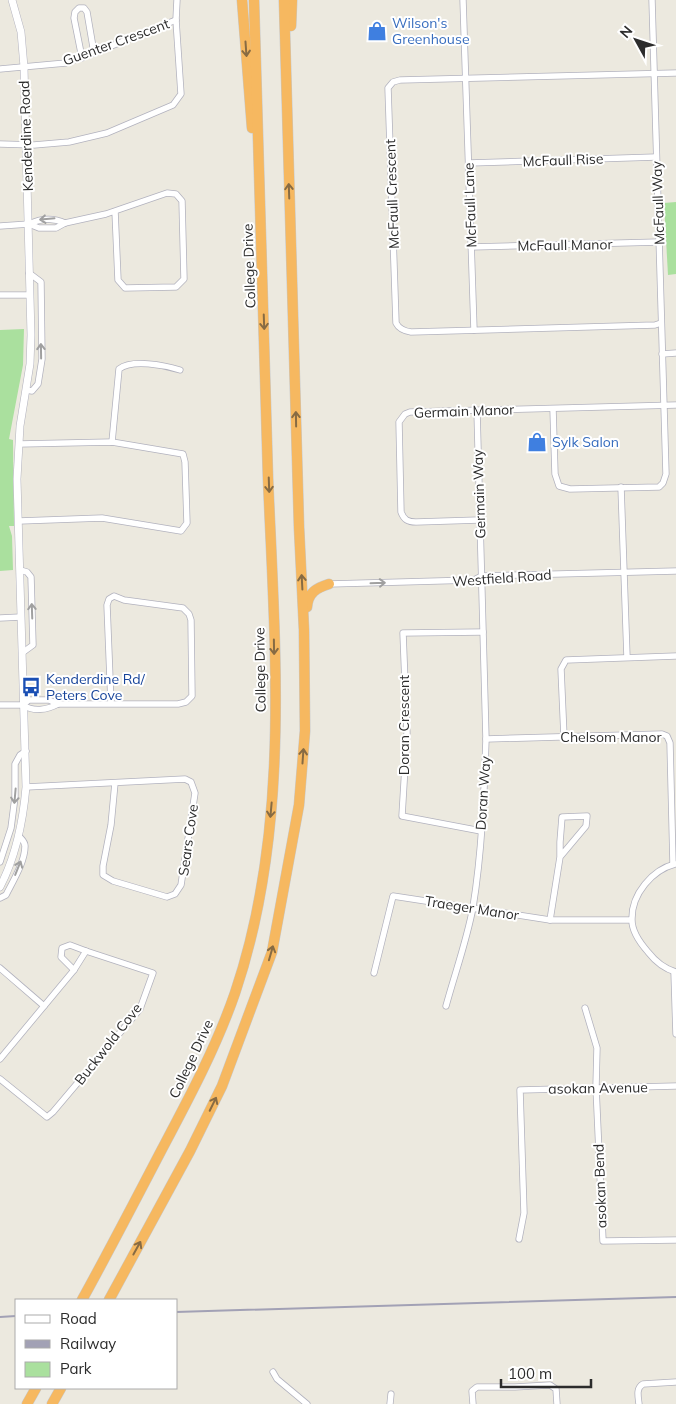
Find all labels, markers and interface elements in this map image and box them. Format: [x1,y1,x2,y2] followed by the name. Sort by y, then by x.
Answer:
[60,14,172,70] street label: Guenter Crescent
[392,14,470,48] place label: Wilson's Greenhouse
[611,15,661,65] north arrow
[366,20,388,42] shop icon: Wilson's Greenhouse
[616,22,636,41] text: N
[241,40,251,56] one-way arrow
[15,80,37,192] street label: Kenderdine Road
[381,139,403,249] street label: McFaull Crescent
[522,150,604,170] street label: McFaull Rise
[648,160,668,245] street label: McFaull Way
[460,162,480,248] street label: McFaull Lane
[285,184,294,200] one-way arrow
[39,214,55,224] one-way arrow
[239,223,259,309] street label: College Drive
[517,235,614,255] street label: McFaull Manor
[259,314,269,330] one-way arrow
[37,343,46,359] one-way arrow
[413,400,515,422] street label: Germain Manor
[292,411,301,427] one-way arrow
[526,431,548,453] shop icon: Sylk Salon
[552,433,619,451] place label: Sylk Salon
[468,448,490,539] street label: Germain Way
[264,476,273,492] one-way arrow
[452,566,552,590] street label: Westfield Road
[297,574,306,590] one-way arrow
[369,578,385,588] one-way arrow
[27,603,37,620] one-way arrow
[250,627,270,713] street label: College Drive
[269,638,279,655] one-way arrow
[46,670,146,704] place label: Kenderdine Rd/ Peters Cove
[395,675,413,775] street label: Doran Crescent
[20,676,42,698] bus stop icon: Kenderdine Rd/ Peters Cove
[560,728,663,746] street label: Chelsom Manor
[298,749,308,765] one-way arrow
[471,755,495,831] street label: Doran Way
[10,787,20,803] one-way arrow
[266,801,275,817] one-way arrow
[174,803,202,877] street label: Sears Cove
[14,861,23,876] one-way arrow
[424,892,521,924] street label: Traeger Manor
[267,945,277,961] one-way arrow
[70,999,146,1089] street label: Buckwold Cove
[165,1017,217,1101] street label: College Drive
[548,1078,648,1098] street label: asokan Avenue
[208,1097,218,1112] one-way arrow
[590,1143,610,1229] street label: asokan Bend
[133,1241,142,1256] one-way arrow
[15,1299,178,1389] legend
[60,1309,97,1328] text: Road
[60,1334,116,1353] text: Railway
[501,1356,591,1388] scale bar
[60,1359,92,1378] text: Park
[508,1364,552,1383] text: 100 m

